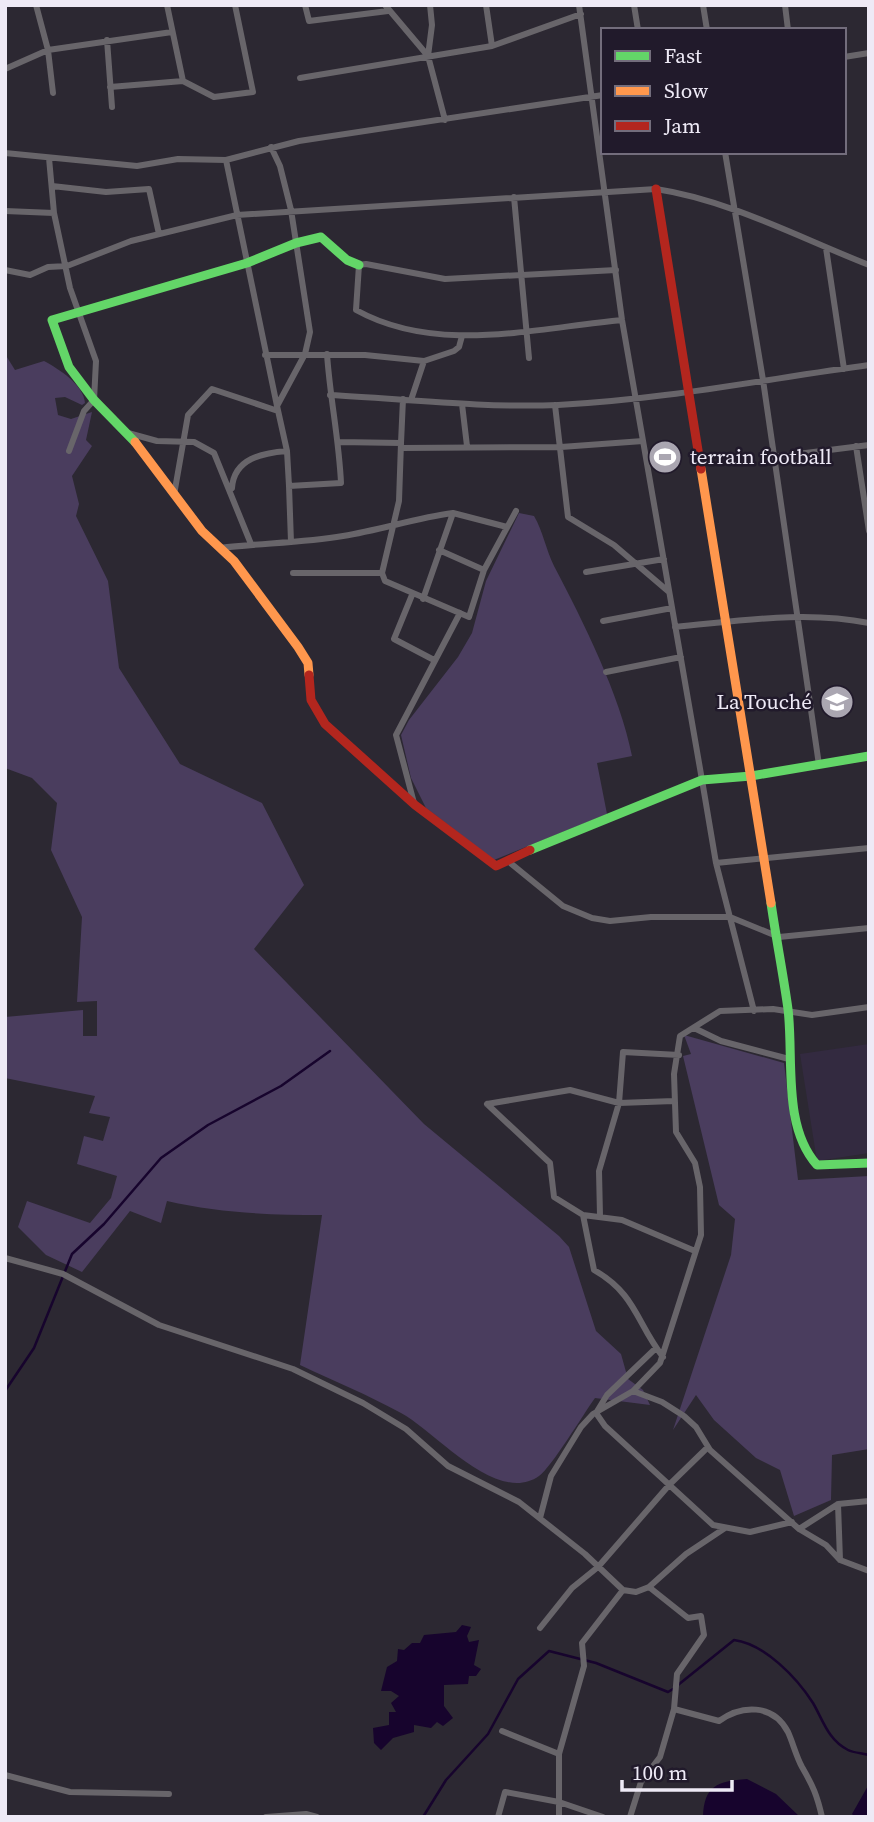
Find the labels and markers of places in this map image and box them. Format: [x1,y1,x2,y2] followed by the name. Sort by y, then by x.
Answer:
[646,438,684,476] sports icon: terrain football
[690,442,832,471] place label: terrain football
[818,683,856,721] school or university icon: La Touché
[716,687,812,716] place label: La Touché

